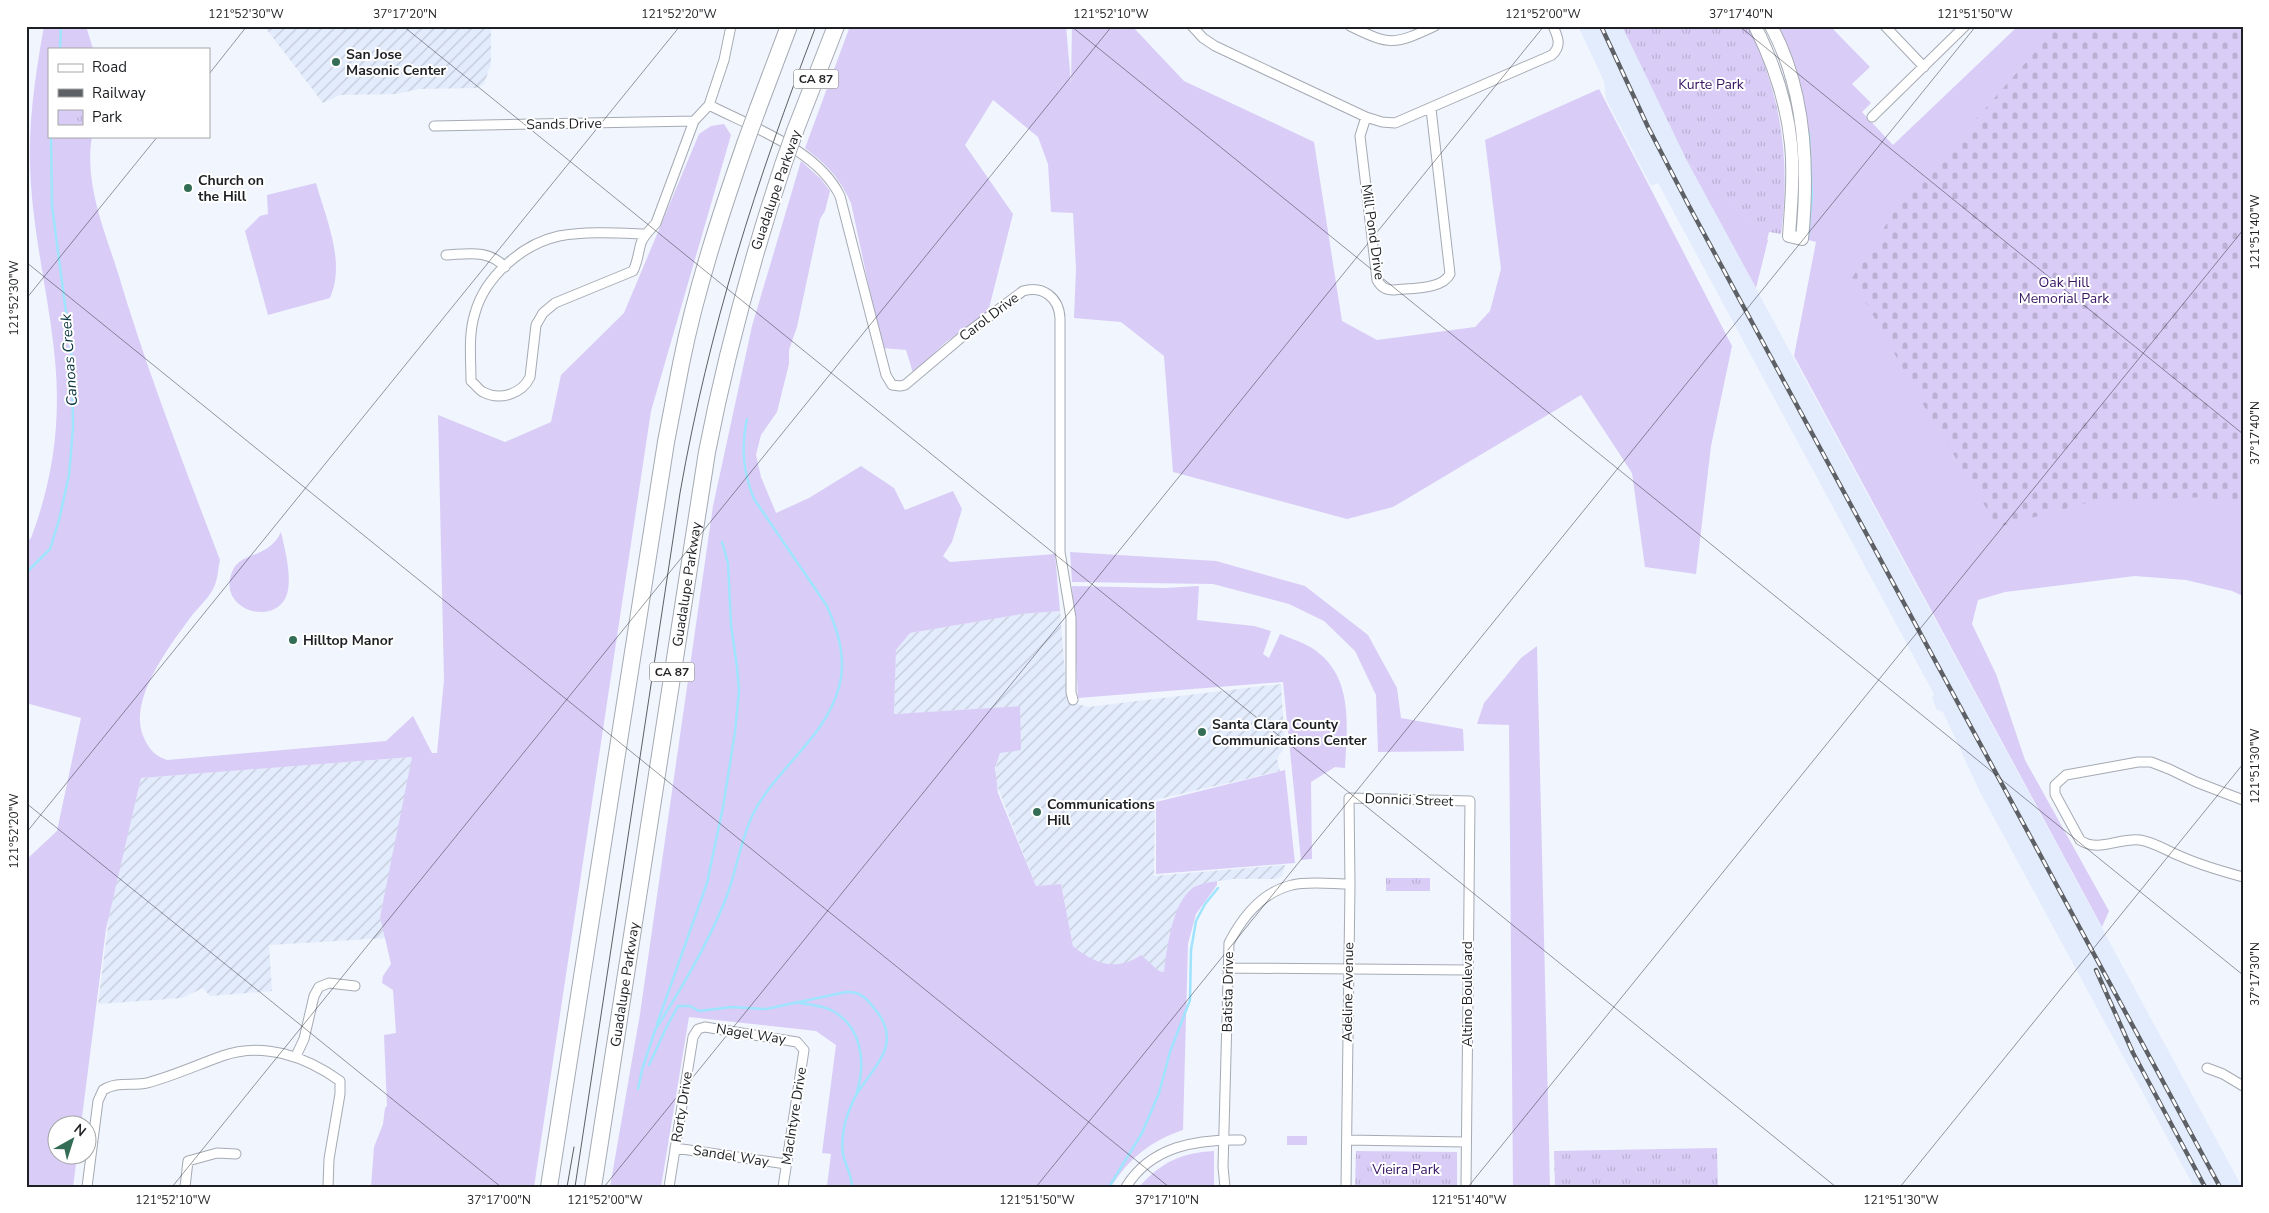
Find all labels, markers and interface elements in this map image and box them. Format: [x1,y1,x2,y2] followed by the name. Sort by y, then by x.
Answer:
[208,6,284,22] text: 121°52'30"W
[373,6,437,22] text: 37°17'20"N
[641,6,717,22] text: 121°52'20"W
[1073,6,1149,22] text: 121°52'10"W
[1505,6,1581,22] text: 121°52'00"W
[1709,6,1773,22] text: 37°17'40"N
[1937,6,2013,22] text: 121°51'50"W
[346,45,447,80] place label: San Jose Masonic Center
[48,48,210,138] legend
[330,56,342,68] marker: San Jose Masonic Center
[92,57,127,77] text: Road
[794,70,838,88] road number: CA 87
[1678,75,1745,94] park label: Kurte Park
[92,83,146,103] text: Railway
[92,107,122,127] text: Park
[526,114,602,134] street label: Sands Drive
[746,127,806,253] street label: Guadalupe Parkway
[198,171,264,206] place label: Church on the Hill
[182,182,194,194] marker: Church on the Hill
[1357,183,1389,281] street label: Mill Pond Drive
[2247,194,2263,270] text: 121°51'40"W
[6,260,22,336] text: 121°52'30"W
[2019,273,2110,308] park label: Oak Hill Memorial Park
[955,288,1023,346] street label: Carol Drive
[56,313,82,407] water label: Canoas Creek
[2247,401,2263,465] text: 37°17'40"N
[667,520,706,648] street label: Guadalupe Parkway
[303,631,394,650] place label: Hilltop Manor
[287,634,299,646] marker: Hilltop Manor
[650,662,694,682] road number: CA 87
[1212,715,1367,750] place label: Santa Clara County Communications Center
[1196,726,1208,738] marker: Santa Clara County Communications Center
[2247,728,2263,804] text: 121°51'30"W
[1364,789,1454,811] street label: Donnici Street
[6,793,22,869] text: 121°52'20"W
[1047,795,1155,830] place label: Communications Hill
[1031,806,1043,818] marker: Communications Hill
[605,920,644,1048] street label: Guadalupe Parkway
[1458,941,1477,1047] street label: Altino Boulevard
[1338,942,1358,1042] street label: Adeline Avenue
[2247,942,2263,1006] text: 37°17'30"N
[1218,951,1238,1033] street label: Batista Drive
[715,1019,788,1049] street label: Nagel Way
[777,1066,811,1166] street label: MacIntyre Drive
[667,1070,697,1144] street label: Rorty Drive
[48,1116,98,1166] north arrow
[70,1120,90,1141] text: N
[692,1141,771,1171] street label: Sandel Way
[1371,1160,1441,1179] park label: Vieira Park
[135,1192,211,1208] text: 121°52'10"W
[467,1192,531,1208] text: 37°17'00"N
[567,1192,643,1208] text: 121°52'00"W
[999,1192,1075,1208] text: 121°51'50"W
[1135,1192,1199,1208] text: 37°17'10"N
[1431,1192,1507,1208] text: 121°51'40"W
[1863,1192,1939,1208] text: 121°51'30"W

